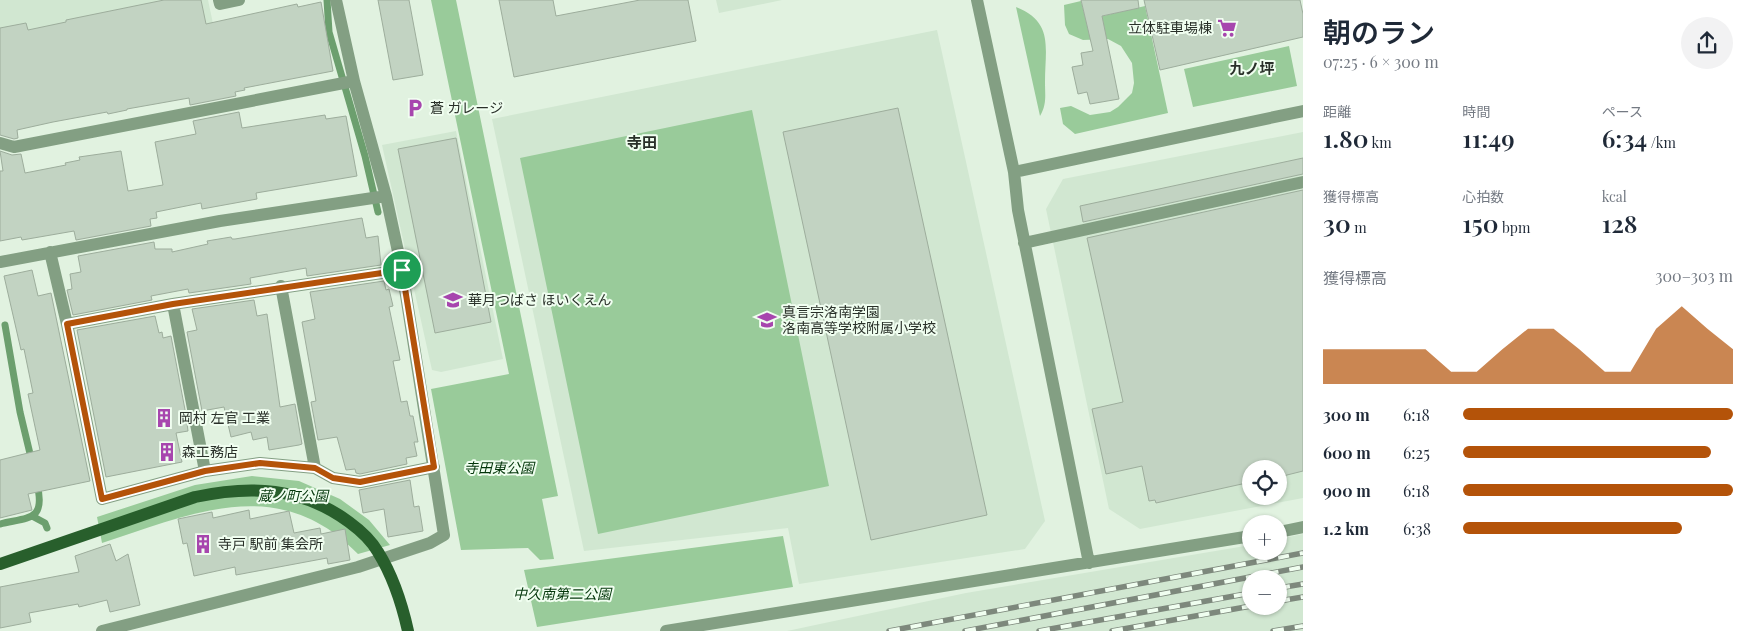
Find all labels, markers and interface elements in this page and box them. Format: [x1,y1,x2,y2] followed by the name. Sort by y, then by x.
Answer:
[1323,13,1435,50] text: 朝のラン
[1216,17,1238,39] supermarket icon: 立体駐車場棟
[1681,17,1733,69] button: share
[1128,18,1212,37] place label: 立体駐車場棟
[1323,51,1439,72] text: 07:25 · 6 × 300 m
[1229,58,1275,78] district label: 九ノ坪
[404,97,426,119] parking icon: 蒼 ガレージ
[430,98,503,117] place label: 蒼 ガレージ
[1323,102,1351,121] text: 距離
[1462,102,1490,121] text: 時間
[1602,102,1643,121] text: ペース
[1323,121,1369,154] text: 1.80
[1462,121,1515,154] text: 11:49
[1602,121,1647,154] text: 6:34
[627,132,657,152] district label: 寺田
[1369,133,1392,152] text: km
[1647,133,1676,152] text: /km
[1323,187,1379,206] text: 獲得標高
[1462,187,1504,206] text: 心拍数
[1602,187,1627,206] text: kcal
[1323,206,1351,239] text: 30
[1462,206,1498,239] text: 150
[1602,206,1638,239] text: 128
[1351,218,1367,237] text: m
[1498,218,1530,237] text: bpm
[381,249,423,291] pin
[388,256,416,284] icon: arrive
[1655,265,1733,286] text: 300–303 m
[1323,267,1387,288] text: 獲得標高
[442,289,464,311] school or university icon: 華月つばさ ほいくえん
[468,290,612,309] place label: 華月つばさ ほいくえん
[782,302,936,337] place label: 真言宗洛南学園 洛南高等学校附属小学校
[756,309,778,331] school or university icon: 真言宗洛南学園 洛南高等学校附属小学校
[1323,404,1370,425] text: 300 m
[1403,404,1430,425] text: 6:18
[153,407,175,429] building icon: 岡村 左官 工業
[179,408,270,427] place label: 岡村 左官 工業
[156,441,178,463] building icon: 森工務店
[182,442,238,461] place label: 森工務店
[1323,442,1371,463] text: 600 m
[1403,442,1430,463] text: 6:25
[464,458,536,477] park label: 寺田東公園
[1242,460,1287,615] map controls
[1242,460,1287,505] button: locate
[1323,480,1371,501] text: 900 m
[1403,480,1430,501] text: 6:18
[258,486,330,505] park label: 蔵ノ町公園
[1242,515,1287,560] button: +
[1323,518,1369,539] text: 1.2 km
[1403,518,1431,539] text: 6:38
[192,533,214,555] building icon: 寺戸 駅前 集会所
[218,534,323,553] place label: 寺戸 駅前 集会所
[1242,570,1287,615] button: −
[513,584,613,603] park label: 中久南第二公園

